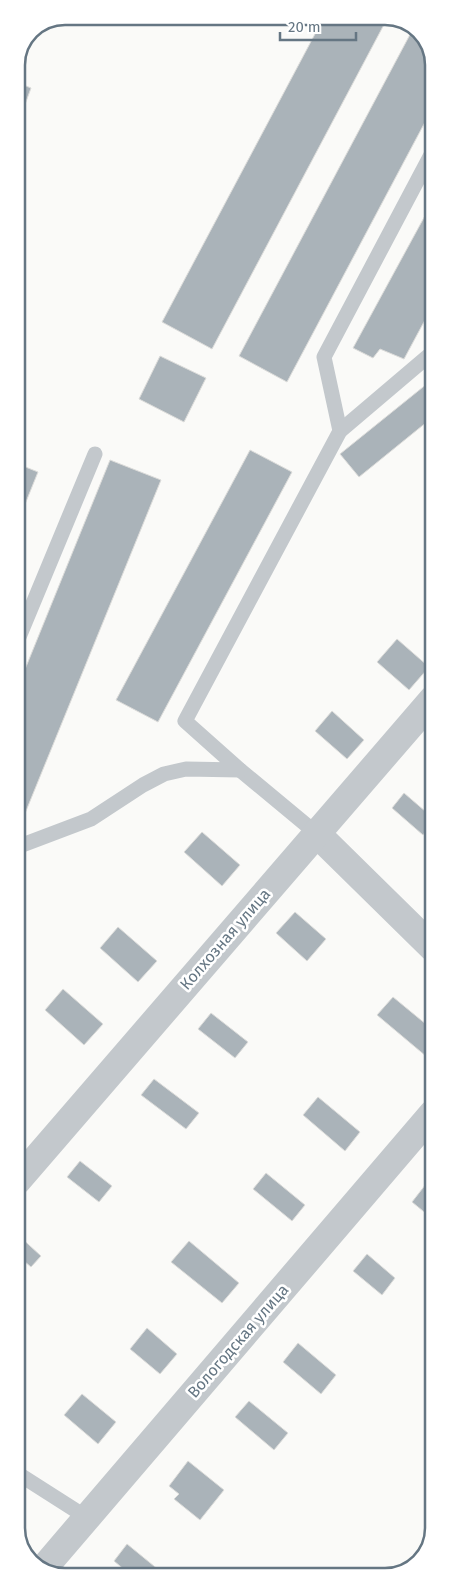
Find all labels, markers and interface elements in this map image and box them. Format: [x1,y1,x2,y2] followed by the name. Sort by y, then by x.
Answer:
[280,10,356,42] scale bar
[288,18,321,36] text: 20 m
[176,884,274,994] street label: Колхозная улица
[184,1280,292,1402] street label: Вологодская улица

